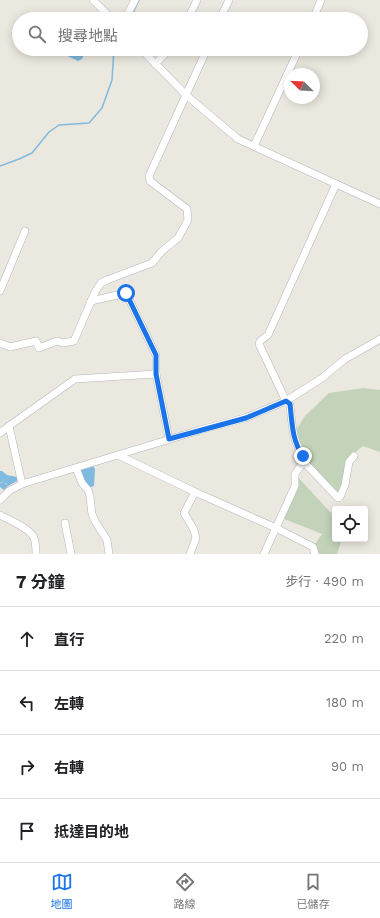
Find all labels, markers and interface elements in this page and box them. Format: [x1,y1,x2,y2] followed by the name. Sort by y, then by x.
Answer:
[12,12,368,56] search box
[26,23,48,45] icon: search
[58,27,118,45] text: 搜尋地點
[284,68,320,104] north arrow
[117,284,135,302] route start
[294,447,312,465] route end
[332,506,368,542] map controls
[332,506,368,542] button: locate
[16,572,65,592] text: 7 分鐘
[285,574,364,589] text: 步行 · 490 m
[16,628,38,650] icon: ahead
[54,631,84,649] text: 直行
[324,631,364,646] text: 220 m
[16,692,38,714] icon: left
[54,695,84,713] text: 左轉
[326,695,364,710] text: 180 m
[16,756,38,778] icon: right
[54,759,84,777] text: 右轉
[331,759,364,774] text: 90 m
[16,820,38,842] icon: arrive
[54,823,129,841] text: 抵達目的地
[51,871,73,911] tab: 地圖
[174,871,196,911] tab: 路線
[297,871,330,911] tab: 已儲存

